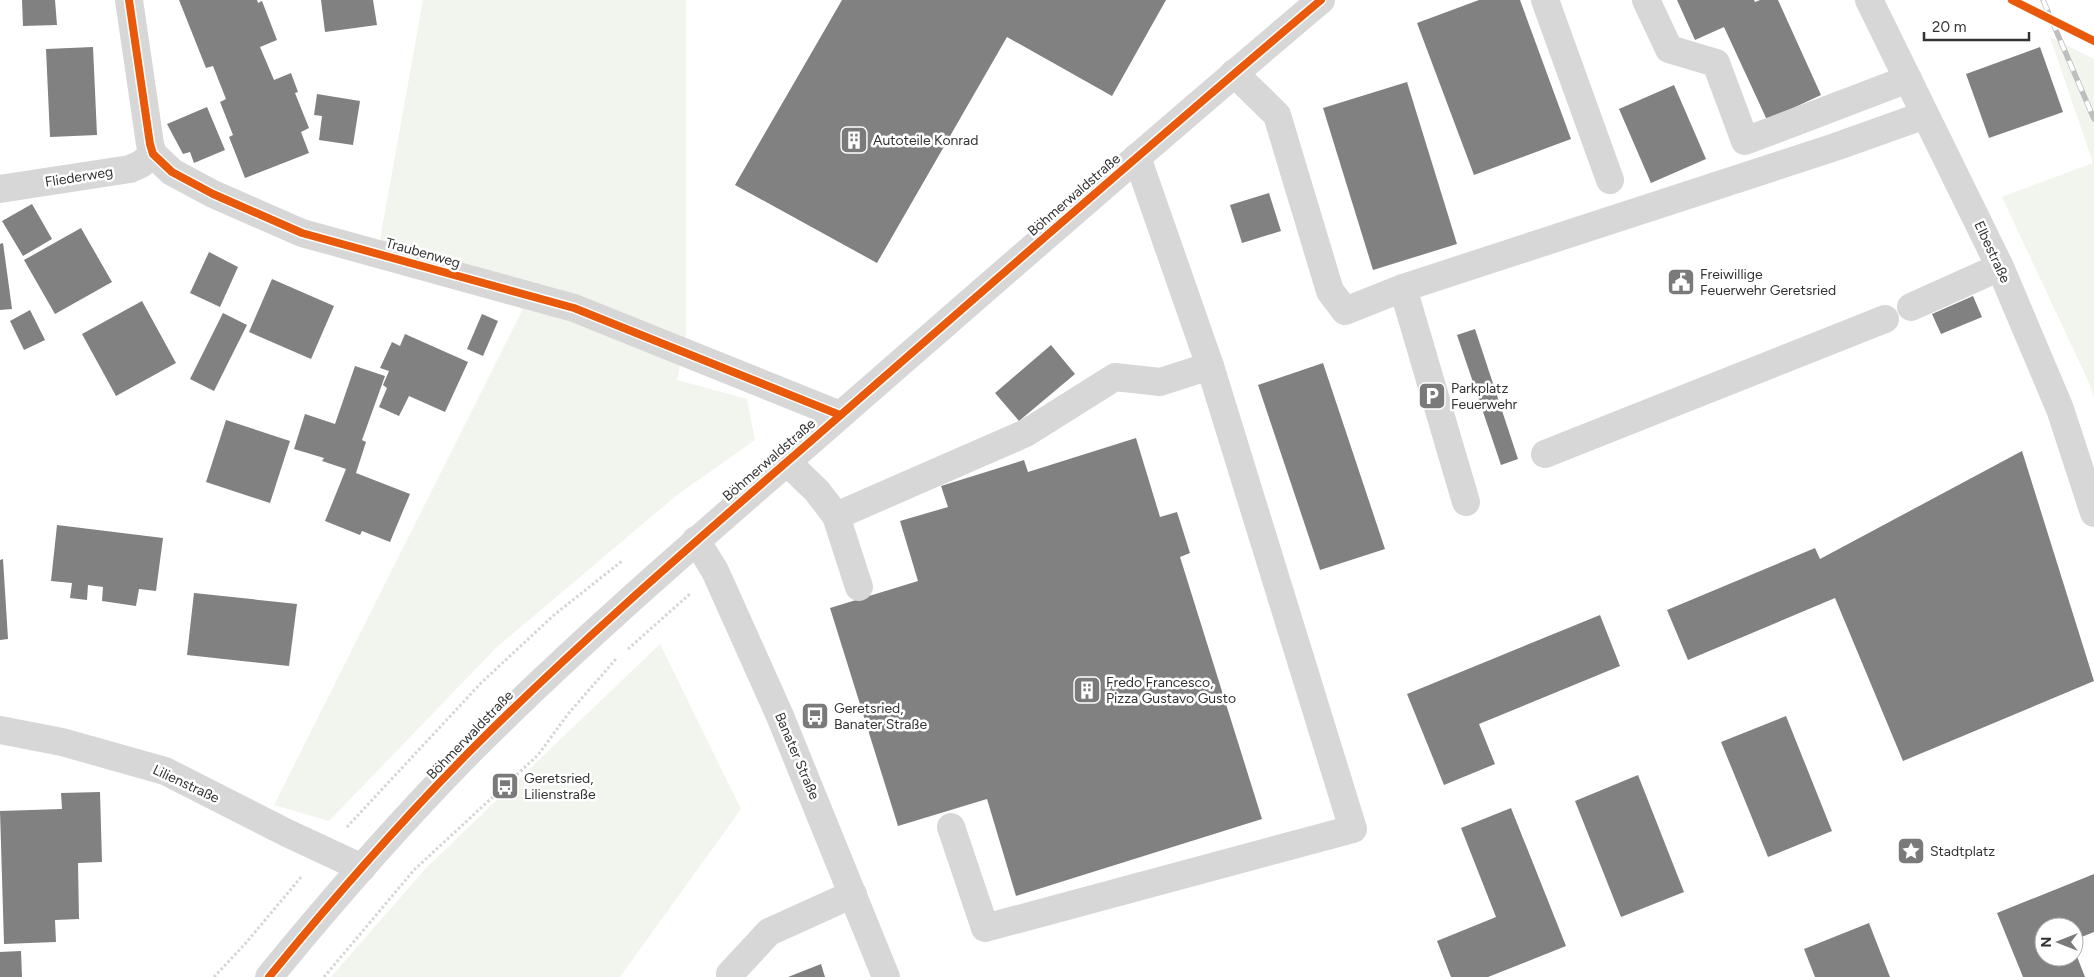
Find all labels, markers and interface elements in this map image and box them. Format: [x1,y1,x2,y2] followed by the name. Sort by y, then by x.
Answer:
[1924,10,2029,42] scale bar
[1932,18,1966,36] text: 20 m
[839,125,869,155] building icon: Autoteile Konrad
[873,132,978,149] place label: Autoteile Konrad
[1024,150,1124,240] street label: Böhmerwaldstraße
[44,163,114,191] street label: Fliederweg
[1970,218,2014,286] street label: Elbestraße
[384,234,462,272] street label: Traubenweg
[1700,266,1836,299] place label: Freiwillige Feuerwehr Geretsried
[1666,267,1696,297] public building icon: Freiwillige Feuerwehr Geretsried
[1451,380,1518,413] place label: Parkplatz Feuerwehr
[1417,381,1447,411] parking icon: Parkplatz Feuerwehr
[719,415,819,505] street label: Böhmerwaldstraße
[1106,674,1236,707] place label: Fredo Francesco, Pizza Gustavo Gusto
[1072,675,1102,705] building icon: Fredo Francesco, Pizza Gustavo Gusto
[423,687,517,783] street label: Böhmerwaldstraße
[834,700,927,733] place label: Geretsried, Banater Straße
[800,701,830,731] bus stop icon: Geretsried, Banater Straße
[771,710,823,802] street label: Banater Straße
[150,761,222,807] street label: Lilienstraße
[524,770,596,803] place label: Geretsried, Lilienstraße
[490,771,520,801] bus stop icon: Geretsried, Lilienstraße
[1896,836,1926,866] place icon: Stadtplatz
[1930,843,1995,860] place label: Stadtplatz
[2034,917,2084,967] north arrow
[2038,937,2055,947] text: N

